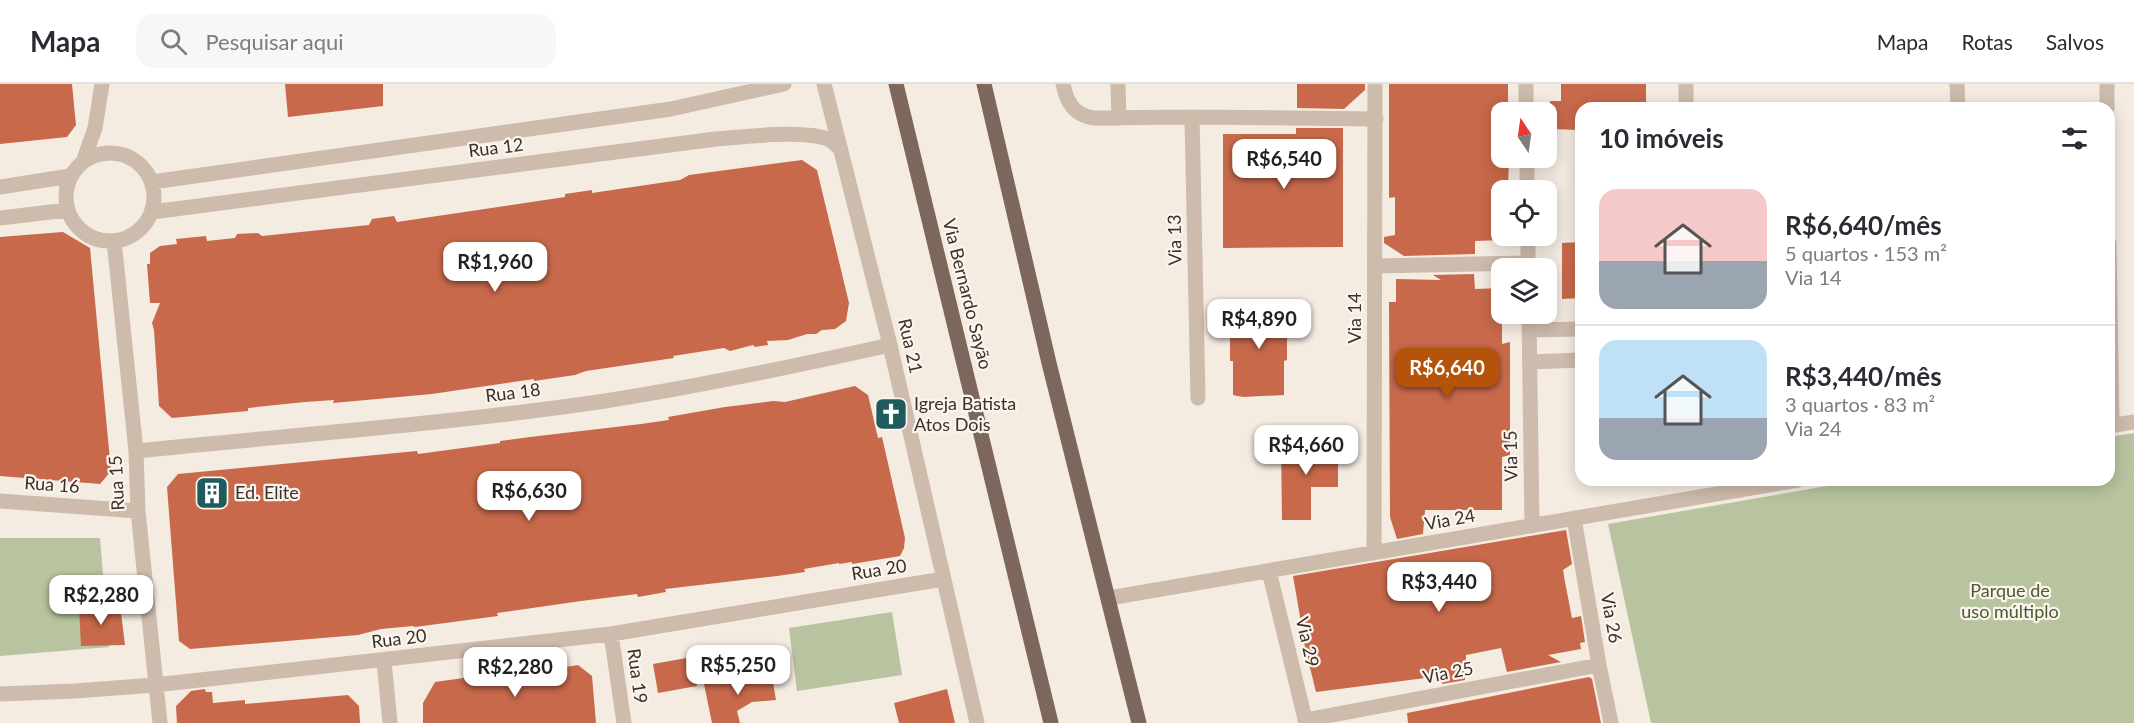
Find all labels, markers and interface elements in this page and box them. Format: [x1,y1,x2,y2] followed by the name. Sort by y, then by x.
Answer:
[136,14,556,68] search box
[30,24,100,58] text: Mapa
[157,25,190,58] icon: search
[205,28,344,55] text: Pesquisar aqui
[1877,29,1929,54] text: Mapa
[1962,29,2013,54] text: Rotas
[2046,29,2104,54] text: Salvos
[1491,102,1557,168] north arrow
[1491,102,1557,324] map controls
[1599,122,1724,154] text: 10 imóveis
[2058,122,2091,155] icon: filters
[467,133,525,161] street label: Rua 12
[1229,139,1339,190] pin: R$6,540
[1246,146,1322,170] text: R$6,540
[1491,180,1557,246] button: locate
[1785,209,1942,241] text: R$6,640/mês
[1647,213,1719,285] icon: home
[1163,214,1185,266] street label: Via 13
[939,216,997,371] street label: Via Bernardo Sayão
[1785,241,1947,265] text: 5 quartos · 153 m²
[440,242,550,293] pin: R$1,960
[457,249,533,273] text: R$1,960
[1491,258,1557,324] button: layers
[1785,265,1842,289] text: Via 14
[1343,293,1365,343] street label: Via 14
[1204,299,1314,350] pin: R$4,890
[1221,306,1297,330] text: R$4,890
[894,316,928,375] street label: Rua 21
[1392,348,1502,399] pin: R$6,640
[1409,355,1485,379] text: R$6,640
[1785,360,1942,392] text: R$3,440/mês
[1647,364,1719,436] icon: home
[484,378,542,406] street label: Rua 18
[914,392,1016,435] place label: Igreja Batista Atos Dois
[1785,392,1935,416] text: 3 quartos · 83 m²
[873,396,909,432] church icon: Igreja Batista Atos Dois
[1785,416,1842,440] text: Via 24
[1251,425,1361,476] pin: R$4,660
[1499,430,1521,482] street label: Via 15
[1268,432,1344,456] text: R$4,660
[104,455,128,511] street label: Rua 15
[24,471,80,497] street label: Rua 16
[474,471,584,522] pin: R$6,630
[194,475,230,511] building icon: Ed. Elite
[491,478,567,502] text: R$6,630
[235,481,299,503] place label: Ed. Elite
[1423,504,1477,534] street label: Via 24
[850,554,908,584] street label: Rua 20
[1384,562,1494,613] pin: R$3,440
[1401,569,1477,593] text: R$3,440
[46,575,156,626] pin: R$2,280
[1961,579,2059,622] park label: Parque de uso múltiplo
[63,582,139,606] text: R$2,280
[1597,591,1627,645] street label: Via 26
[1292,614,1324,669] street label: Via 29
[370,624,428,652] street label: Rua 20
[683,645,793,696] pin: R$5,250
[460,647,570,698] pin: R$2,280
[623,647,653,705] street label: Rua 19
[700,652,776,676] text: R$5,250
[477,654,553,678] text: R$2,280
[1421,656,1475,688] street label: Via 25

